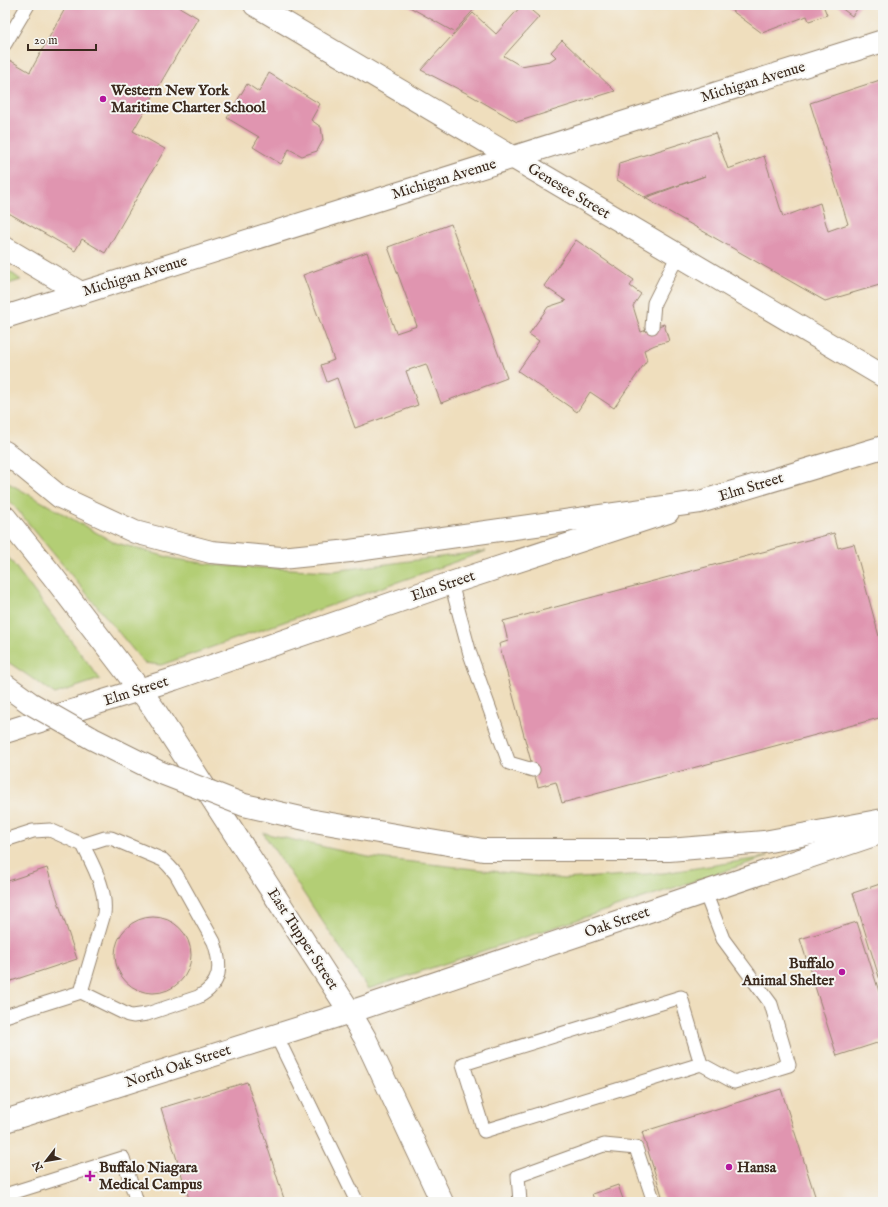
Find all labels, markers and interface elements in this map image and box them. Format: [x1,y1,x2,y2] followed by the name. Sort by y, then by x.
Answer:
[28,26,96,52] scale bar
[34,33,57,48] text: 20 m
[698,57,808,107] street label: Michigan Avenue
[110,81,267,117] place label: Western New York Maritime Charter School
[98,94,108,104] marker: Western New York Maritime Charter School
[389,154,499,204] street label: Michigan Avenue
[524,159,614,223] street label: Genesee Street
[80,251,190,301] street label: Michigan Avenue
[716,468,786,506] street label: Elm Street
[408,566,478,606] street label: Elm Street
[101,672,171,710] street label: Elm Street
[263,885,343,993] street label: East Tupper Street
[582,902,652,942] street label: Oak Street
[741,954,834,990] place label: Buffalo Animal Shelter
[837,967,847,977] marker: Buffalo Animal Shelter
[123,1040,233,1092] street label: North Oak Street
[26,1141,66,1181] north arrow
[30,1158,47,1174] text: N
[99,1158,203,1194] place label: Buffalo Niagara Medical Campus
[737,1158,777,1177] place label: Hansa
[724,1162,734,1172] marker: Hansa
[84,1170,96,1182] marker: Buffalo Niagara Medical Campus

